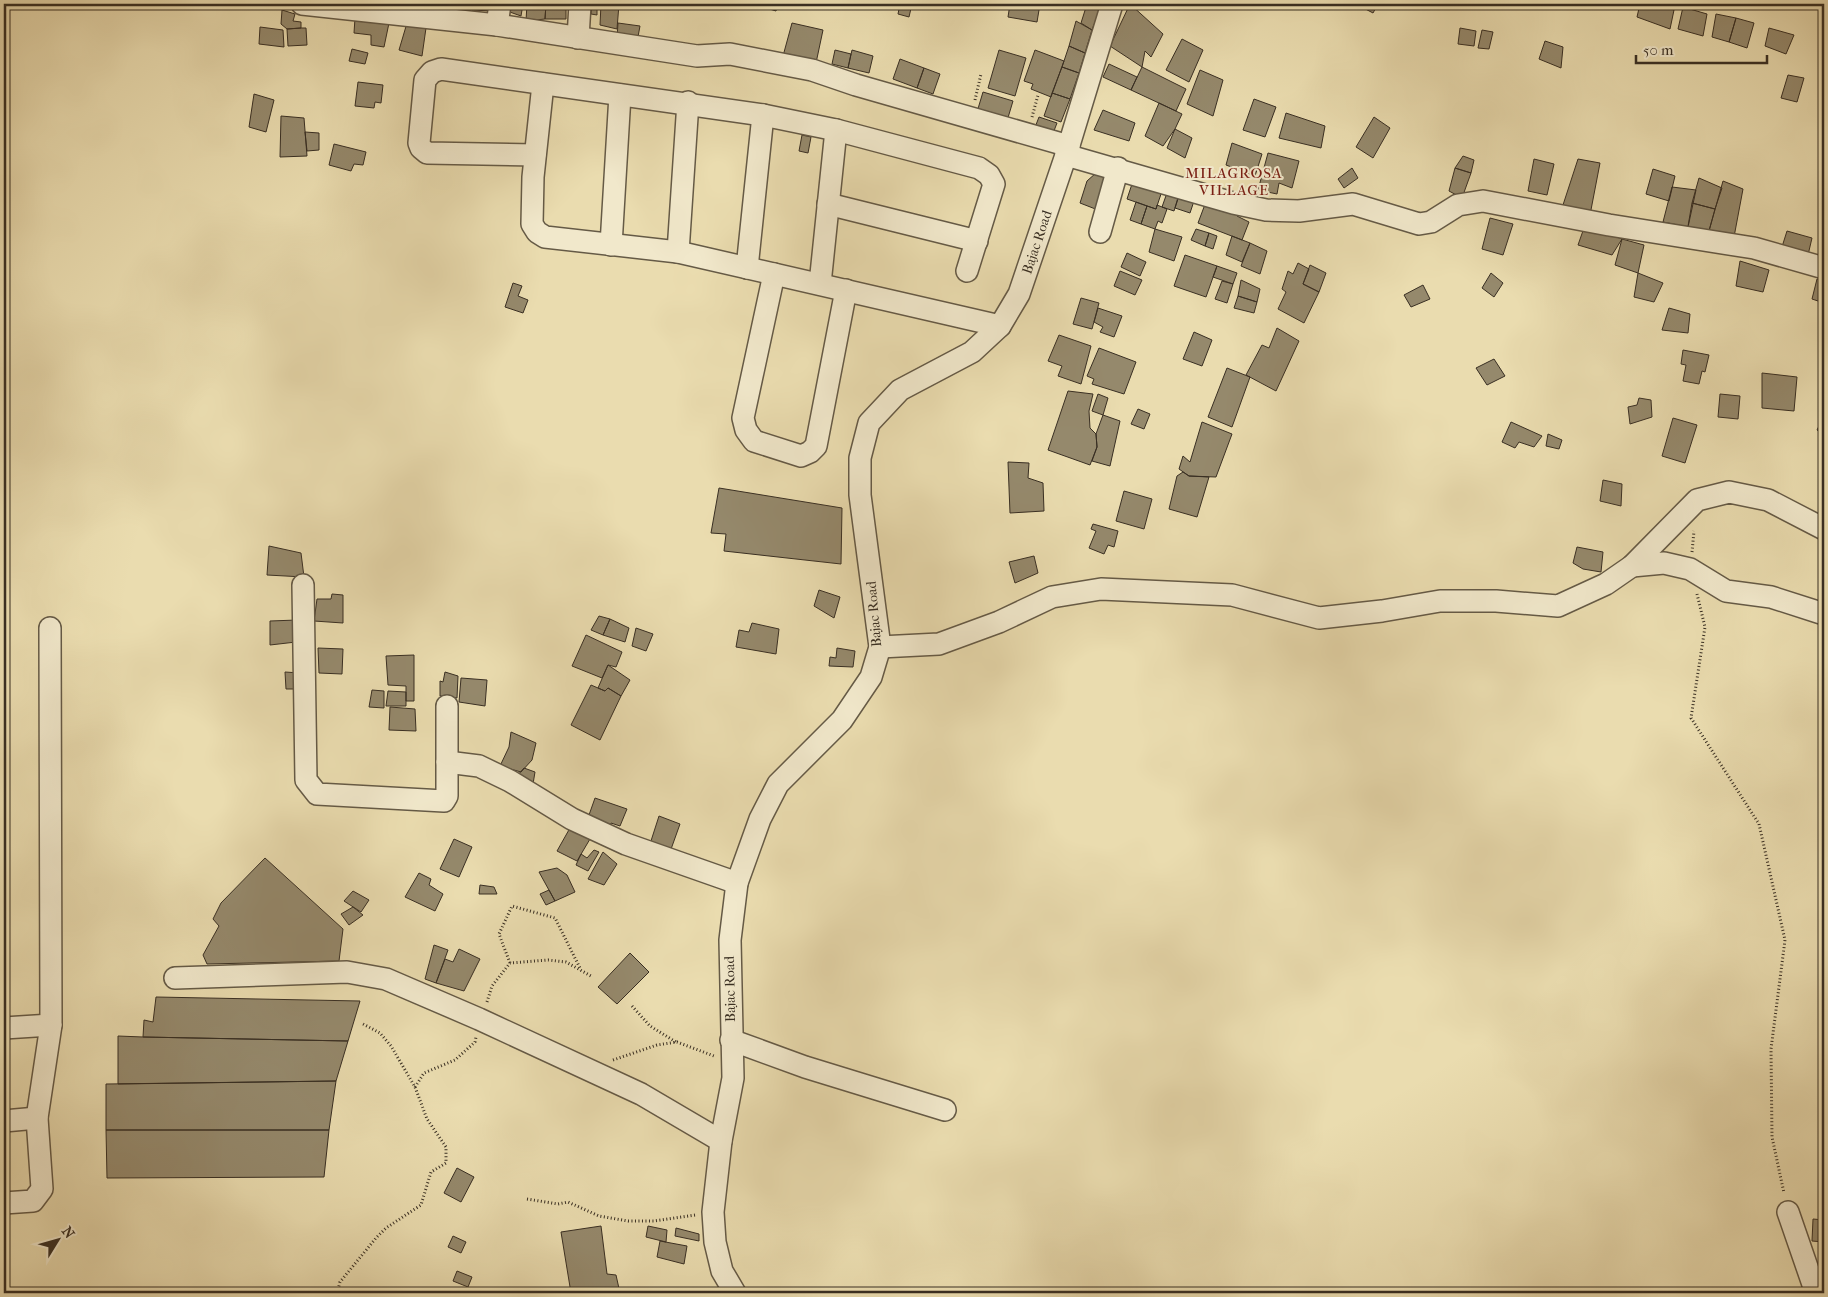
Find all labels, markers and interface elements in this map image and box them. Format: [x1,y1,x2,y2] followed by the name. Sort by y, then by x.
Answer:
[1636,32,1767,64] scale bar
[1643,41,1674,59] text: 50 m
[1185,164,1283,199] district label: MILAGROSA VILLAGE
[1018,208,1055,276] street label: Bajac Road
[863,580,885,648] street label: Bajac Road
[721,955,739,1022] street label: Bajac Road
[32,1214,82,1264] north arrow
[58,1223,78,1242] text: N

